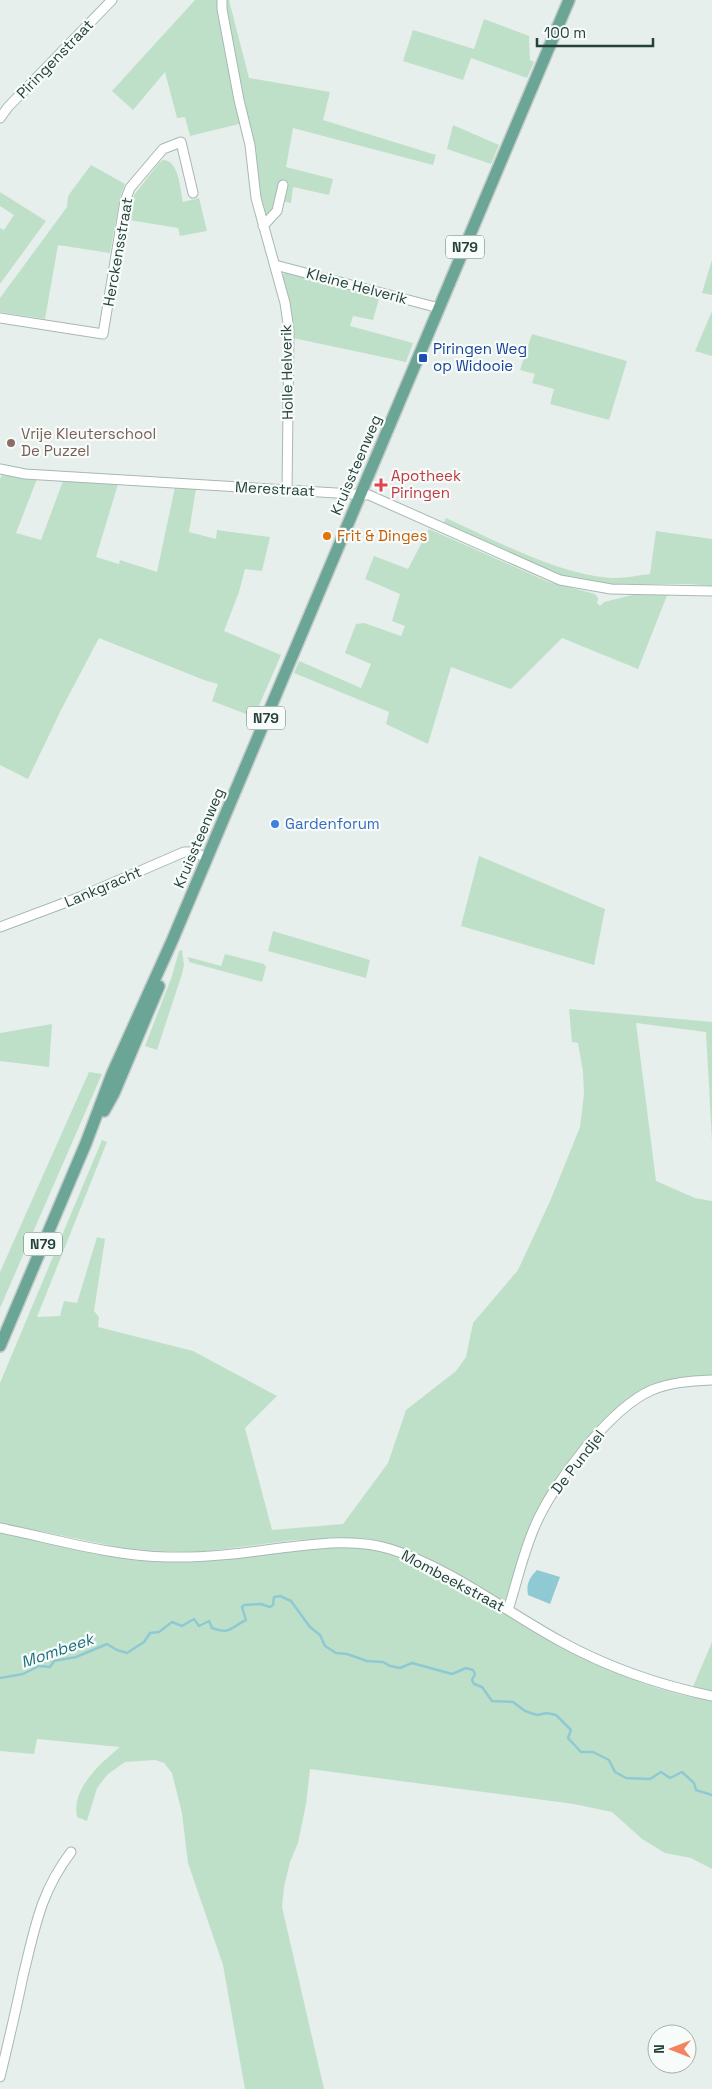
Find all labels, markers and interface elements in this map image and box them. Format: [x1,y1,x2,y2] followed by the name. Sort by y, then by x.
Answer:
[12,15,97,102] street label: Piringenstraat
[537,15,653,47] scale bar
[544,23,586,42] text: 100 m
[99,196,136,308] street label: Herckensstraat
[446,236,484,258] road number: N79
[305,263,410,308] street label: Kleine Helverik
[276,324,297,420] street label: Holle Helverik
[433,339,527,375] place label: Piringen Weg op Widooie
[417,352,429,364] marker: Piringen Weg op Widooie
[326,412,385,518] street label: Kruissteenweg
[21,424,156,460] place label: Vrije Kleuterschool De Puzzel
[5,437,17,449] marker: Vrije Kleuterschool De Puzzel
[391,466,461,502] place label: Apotheek Piringen
[235,477,315,500] street label: Merestraat
[375,479,387,491] marker: Apotheek Piringen
[337,526,427,545] place label: Frit & Dinges
[321,530,333,542] marker: Frit & Dinges
[247,706,285,730] road number: N79
[169,785,228,891] street label: Kruissteenweg
[285,814,380,833] place label: Gardenforum
[269,818,281,830] marker: Gardenforum
[61,862,144,911] street label: Lankgracht
[24,1232,62,1256] road number: N79
[547,1426,608,1497] street label: De Pundjel
[398,1545,508,1616] street label: Mombeekstraat
[18,1628,98,1673] water label: Mombeek
[647,2024,697,2074] north arrow
[650,2044,668,2054] text: N

